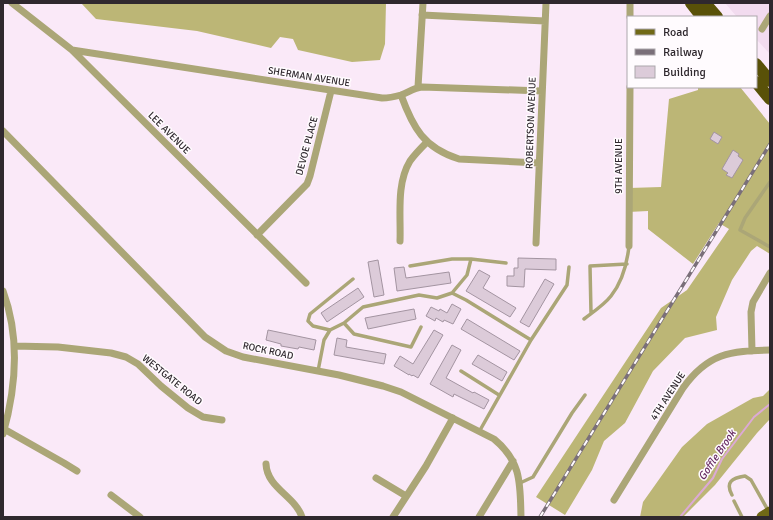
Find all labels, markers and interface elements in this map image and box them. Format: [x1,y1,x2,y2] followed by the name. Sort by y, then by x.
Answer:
[627,16,757,88] legend
[663,25,689,40] text: Road
[663,45,703,60] text: Railway
[267,65,351,89] street label: SHERMAN AVENUE
[663,65,706,80] text: Building
[523,76,539,169] street label: ROBERTSON AVENUE
[145,109,193,157] street label: LEE AVENUE
[293,115,321,177] street label: DEVOE PLACE
[613,138,625,194] street label: 9TH AVENUE
[242,340,294,362] street label: ROCK ROAD
[140,352,204,408] street label: WESTGATE ROAD
[648,369,688,423] street label: 4TH AVENUE
[695,426,739,483] water label: Goffle Brook

